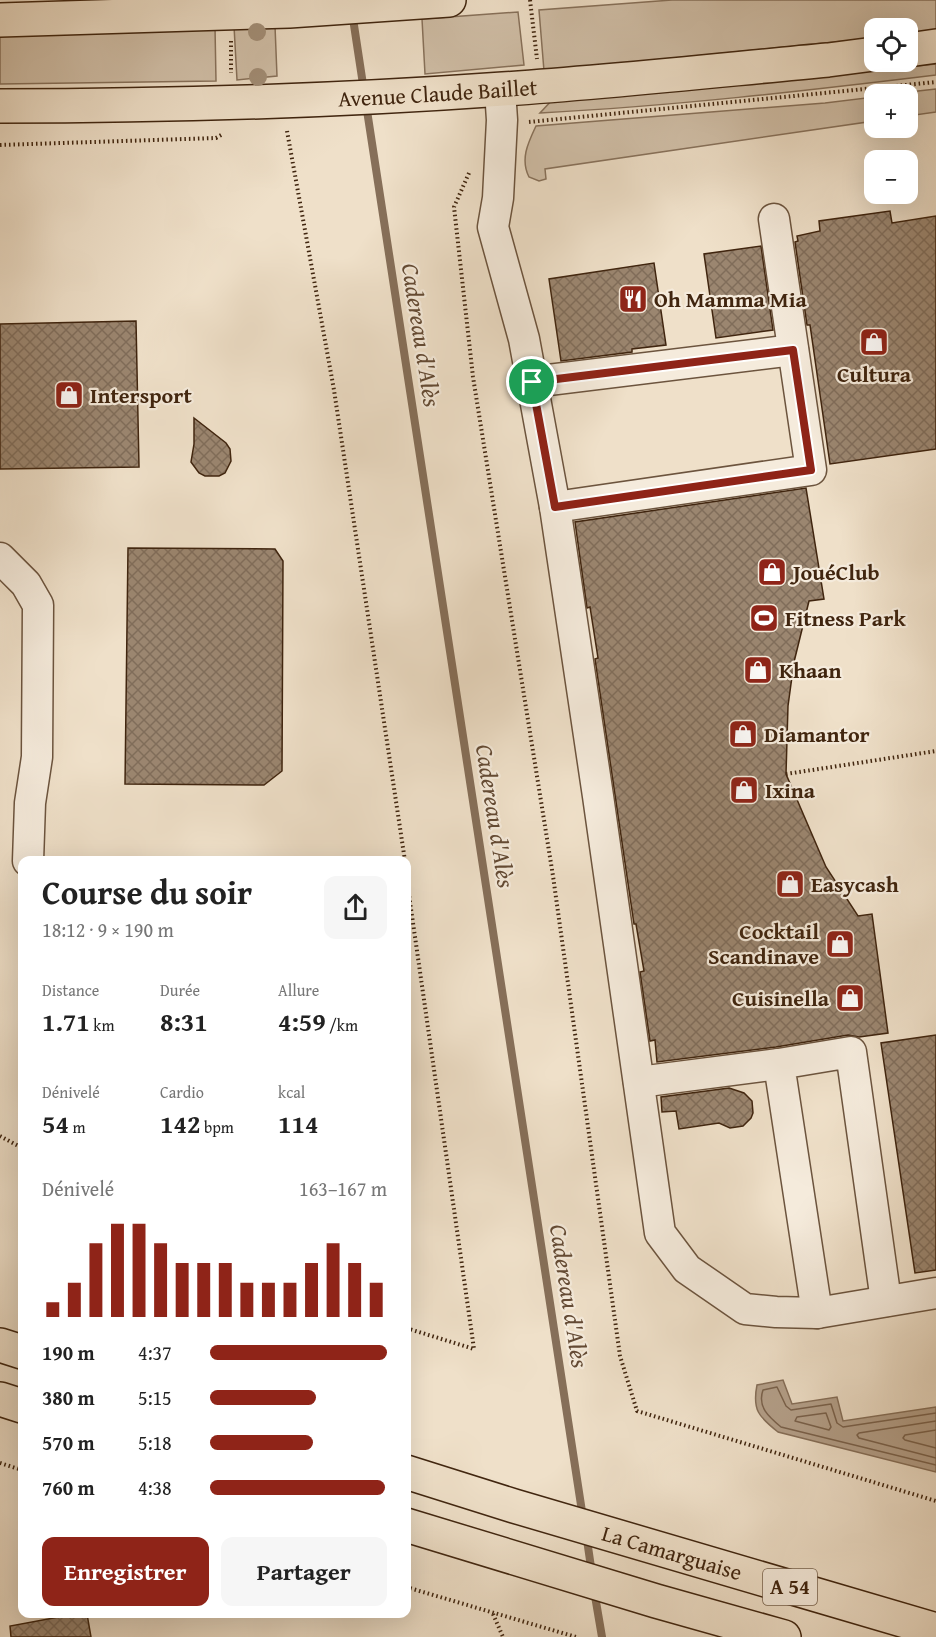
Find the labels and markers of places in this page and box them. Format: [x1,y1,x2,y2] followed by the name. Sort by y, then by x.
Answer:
[617,283,649,315] restaurant icon: Oh Mamma Mia
[654,283,807,315] place label: Oh Mamma Mia
[858,326,890,358] shop icon: Cultura
[506,356,557,407] pin
[837,358,912,390] place label: Cultura
[53,379,85,411] shop icon: Intersport
[90,379,192,411] place label: Intersport
[756,556,788,588] shop icon: JouéClub
[789,556,880,588] place label: JouéClub
[748,602,780,634] sports icon: Fitness Park
[785,602,906,634] place label: Fitness Park
[742,654,774,686] shop icon: Khaan
[779,654,841,686] place label: Khaan
[727,718,759,750] shop icon: Diamantor
[764,718,870,750] place label: Diamantor
[728,774,760,806] shop icon: Ixina
[765,774,816,806] place label: Ixina
[774,868,806,900] shop icon: Easycash
[811,868,899,900] place label: Easycash
[708,915,819,972] place label: Cocktail Scandinave
[824,928,856,960] shop icon: Cocktail Scandinave
[732,982,830,1014] place label: Cuisinella
[834,982,866,1014] shop icon: Cuisinella

